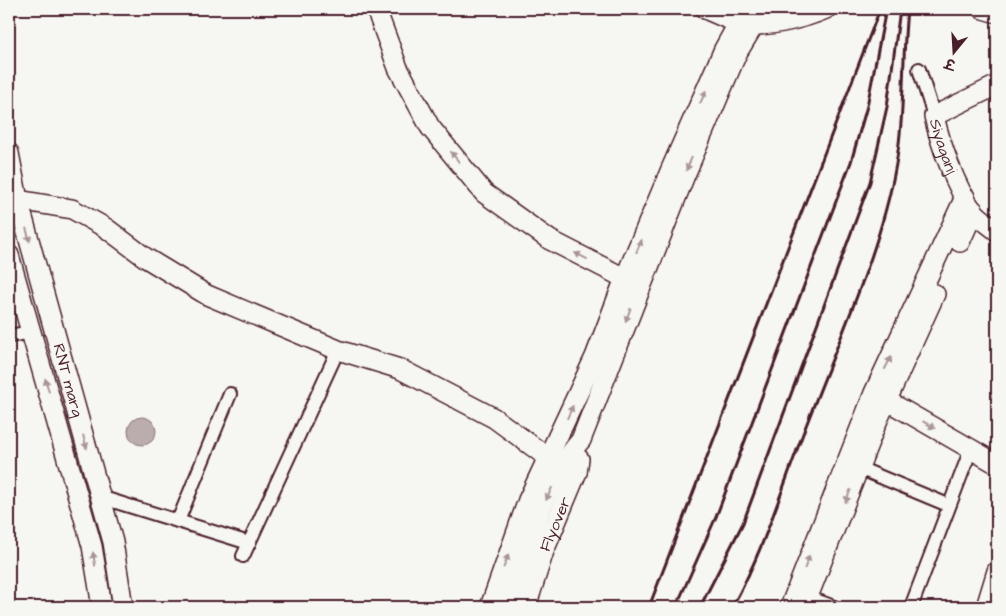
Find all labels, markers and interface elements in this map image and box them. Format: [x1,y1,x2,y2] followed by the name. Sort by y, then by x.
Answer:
[928,28,978,78] north arrow
[941,52,960,75] text: उ
[700,90,708,104] one-way arrow
[924,116,963,178] street label: Siyaganj
[449,151,460,164] one-way arrow
[685,157,693,171] one-way arrow
[24,227,32,242] one-way arrow
[635,239,643,253] one-way arrow
[574,252,588,260] one-way arrow
[624,308,632,322] one-way arrow
[47,341,89,420] street label: RNT marg
[885,356,893,370] one-way arrow
[43,378,51,393] one-way arrow
[567,405,575,419] one-way arrow
[922,420,935,429] one-way arrow
[81,435,89,450] one-way arrow
[544,487,552,501] one-way arrow
[844,489,852,504] one-way arrow
[534,493,576,555] street label: Flyover
[90,551,98,567] one-way arrow
[502,553,510,568] one-way arrow
[803,554,811,569] one-way arrow

